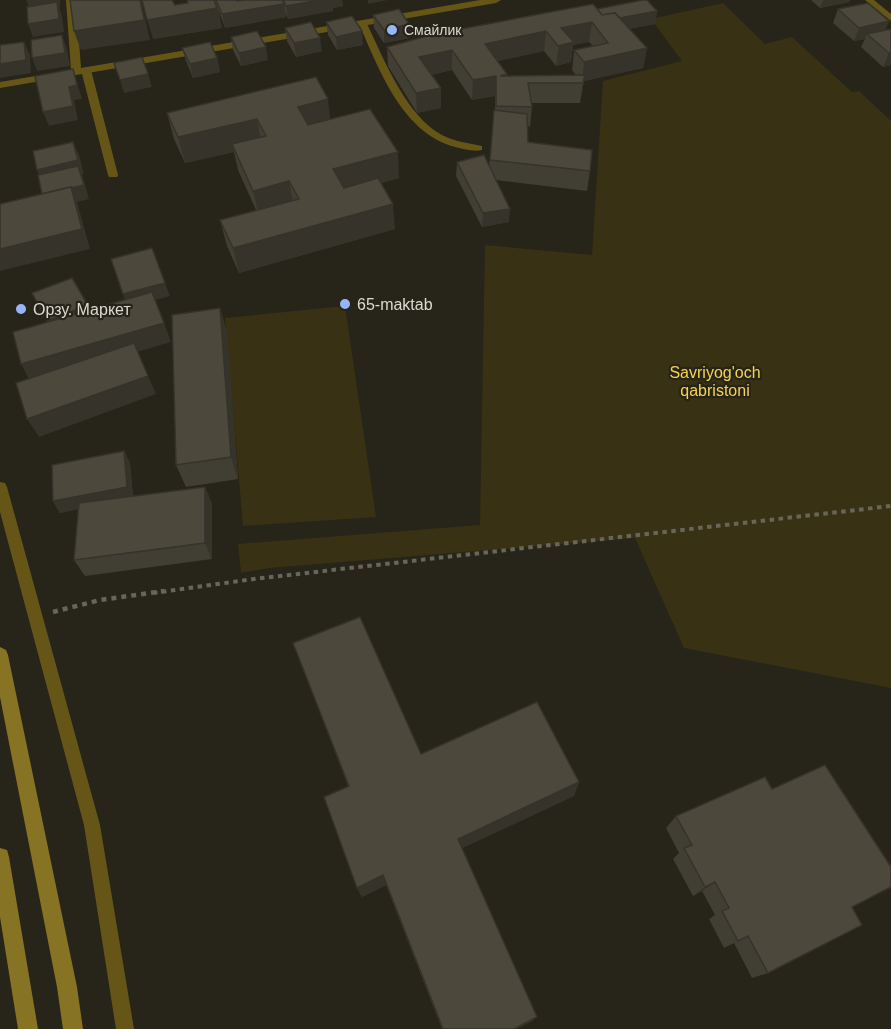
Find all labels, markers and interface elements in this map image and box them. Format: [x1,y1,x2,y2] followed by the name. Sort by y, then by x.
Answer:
[404,22,462,38] place label: Смайлик
[385,23,399,37] marker: Смайлик
[357,296,433,313] place label: 65-maktab
[338,297,352,311] marker: 65-maktab
[33,301,131,318] place label: Орзу. Маркет
[14,302,28,316] marker: Орзу. Маркет
[669,364,761,399] park label: Savriyog'och qabristoni

